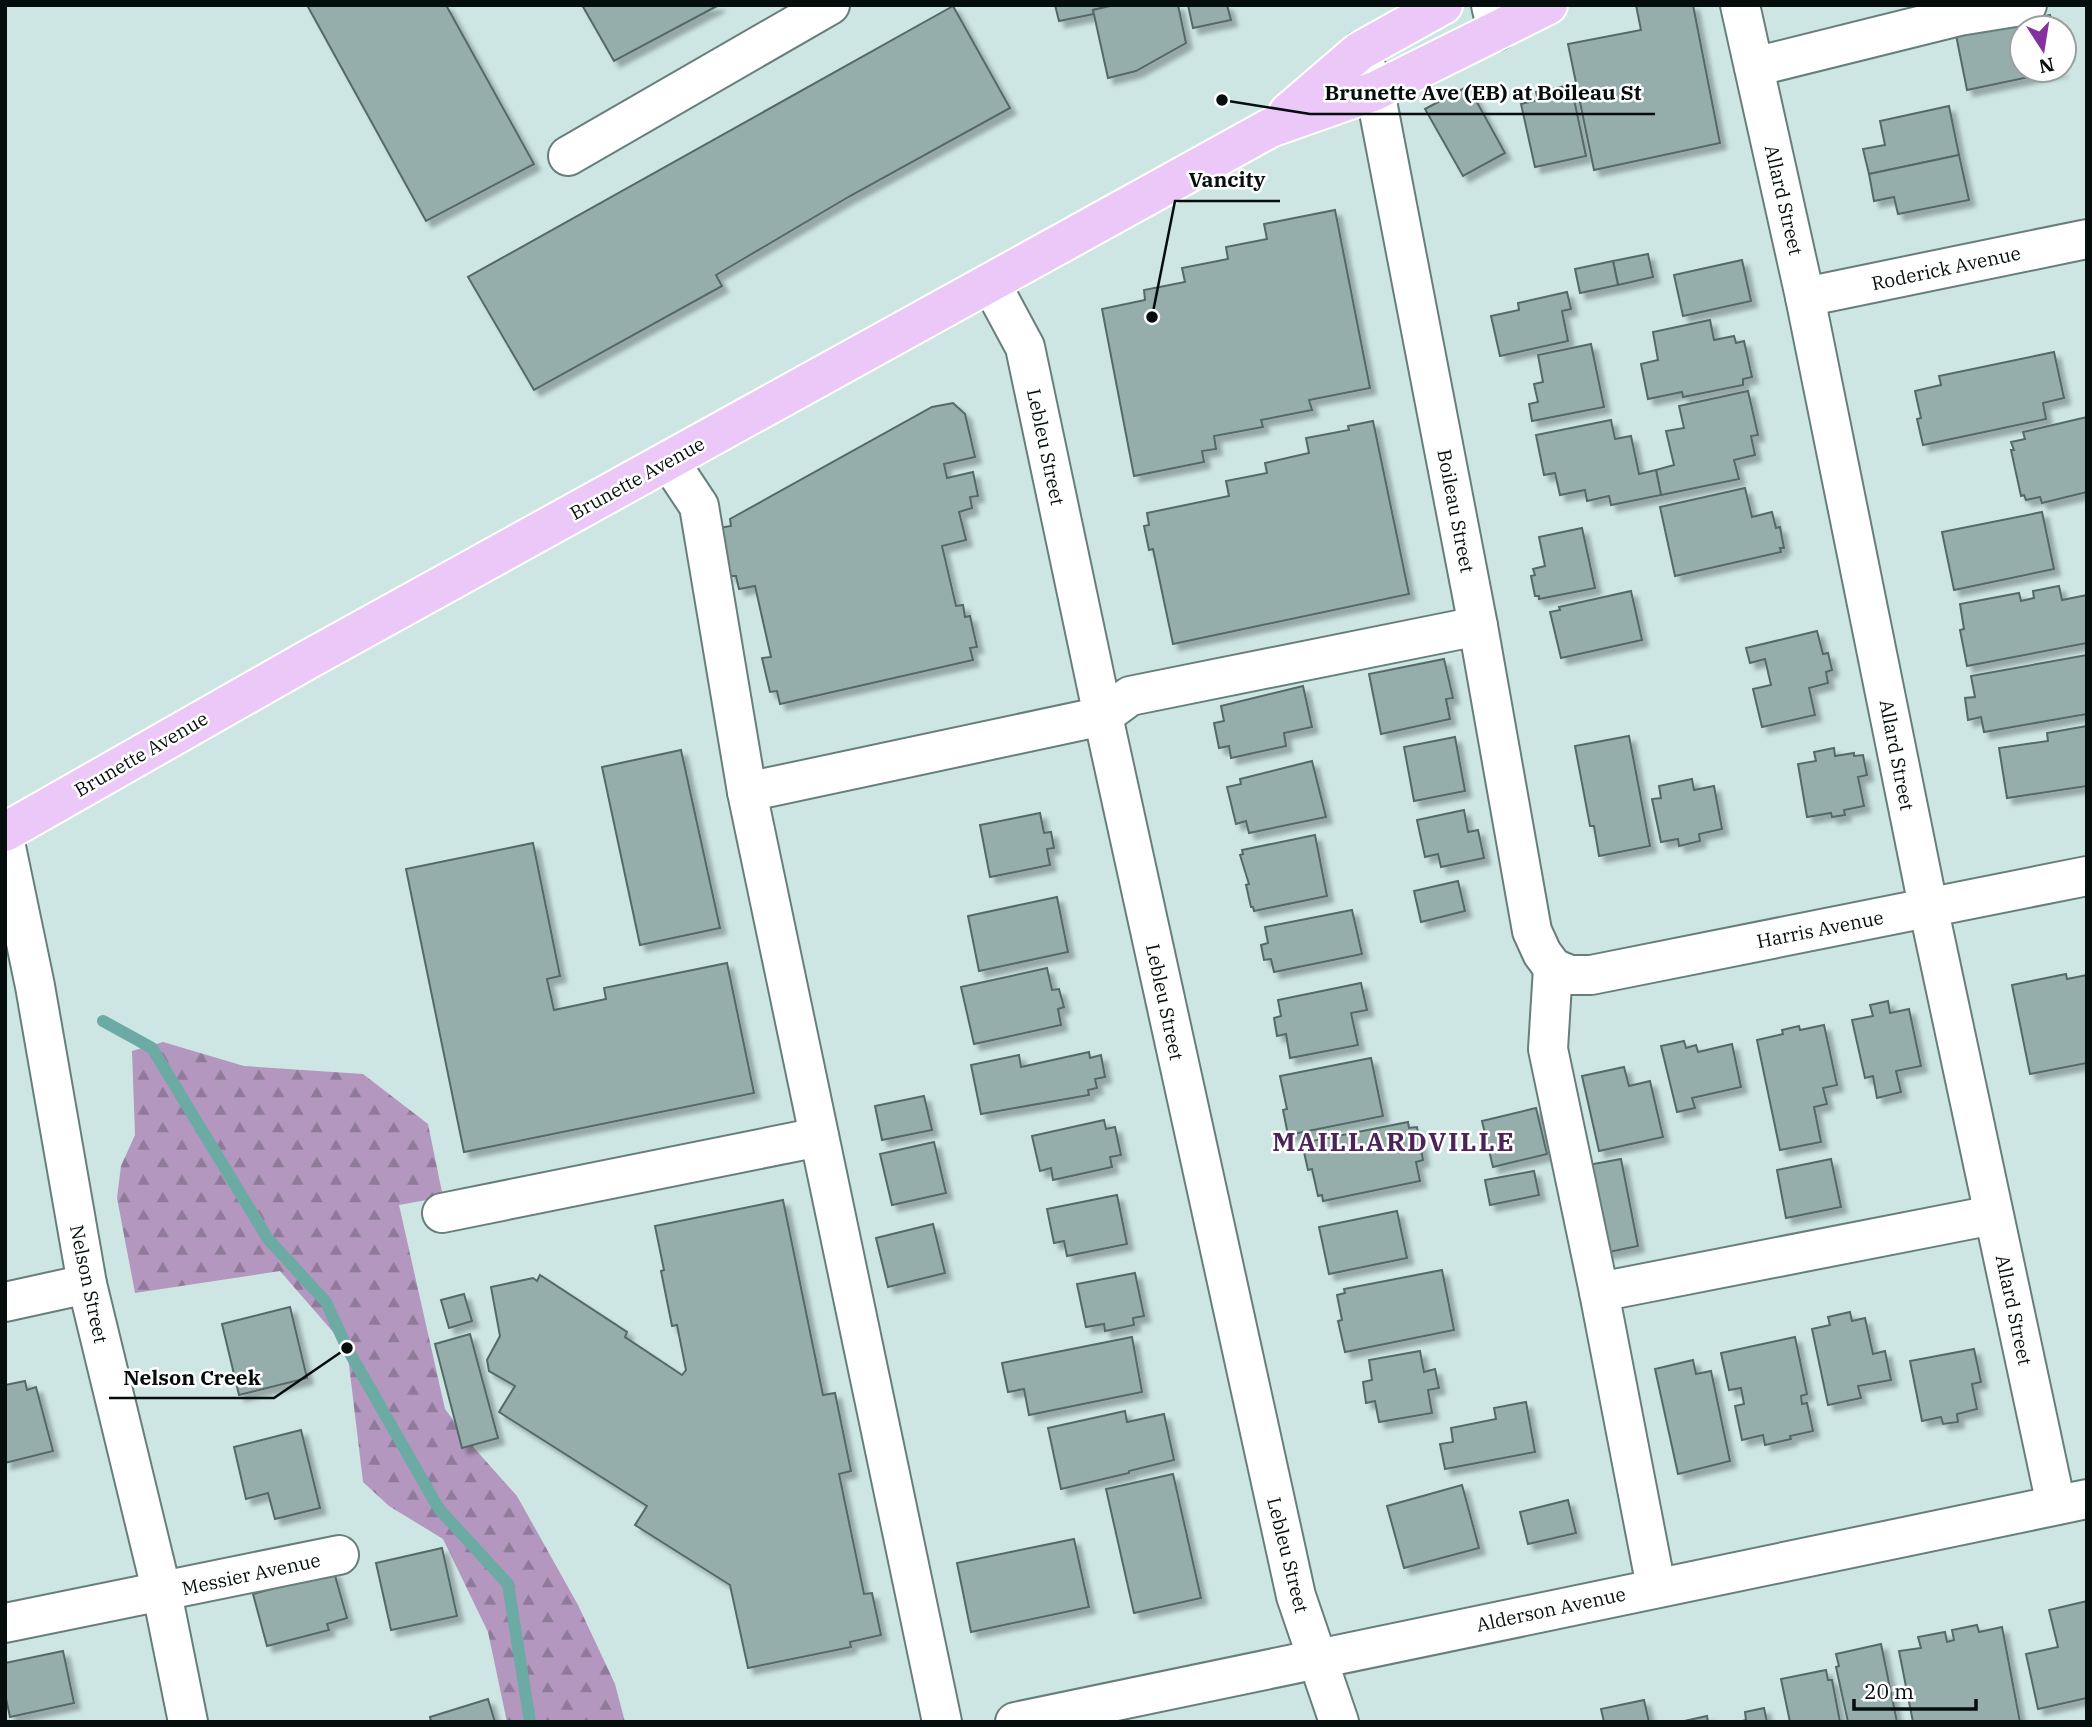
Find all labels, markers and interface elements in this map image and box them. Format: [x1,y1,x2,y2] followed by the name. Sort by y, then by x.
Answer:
[2008,14,2078,84] north arrow
[2037,52,2056,79] text: N
[1310,72,1655,114] callout: Brunette Ave (EB) at Boileau St
[1324,78,1642,106] text: Brunette Ave (EB) at Boileau St
[1760,143,1808,258] street label: Allard Street
[1175,159,1280,201] callout: Vancity
[1188,165,1266,193] text: Vancity
[1869,240,2023,296] street label: Roderick Avenue
[1022,387,1070,508] street label: Lebleu Street
[565,431,709,525] street label: Brunette Avenue
[1432,447,1480,575] street label: Boileau Street
[1874,698,1920,813] street label: Allard Street
[70,706,212,802] street label: Brunette Avenue
[1755,905,1885,953] street label: Harris Avenue
[1141,942,1189,1063] street label: Lebleu Street
[1272,1124,1516,1158] district label: MAILLARDVILLE
[65,1223,113,1346] street label: Nelson Street
[1991,1253,2037,1368] street label: Allard Street
[109,1356,274,1398] callout: Nelson Creek
[123,1363,261,1391] text: Nelson Creek
[1262,1495,1314,1616] street label: Lebleu Street
[180,1548,322,1600] street label: Messier Avenue
[1474,1581,1628,1637] street label: Alderson Avenue
[1854,1668,1976,1712] scale bar
[1864,1677,1914,1705] text: 20 m

